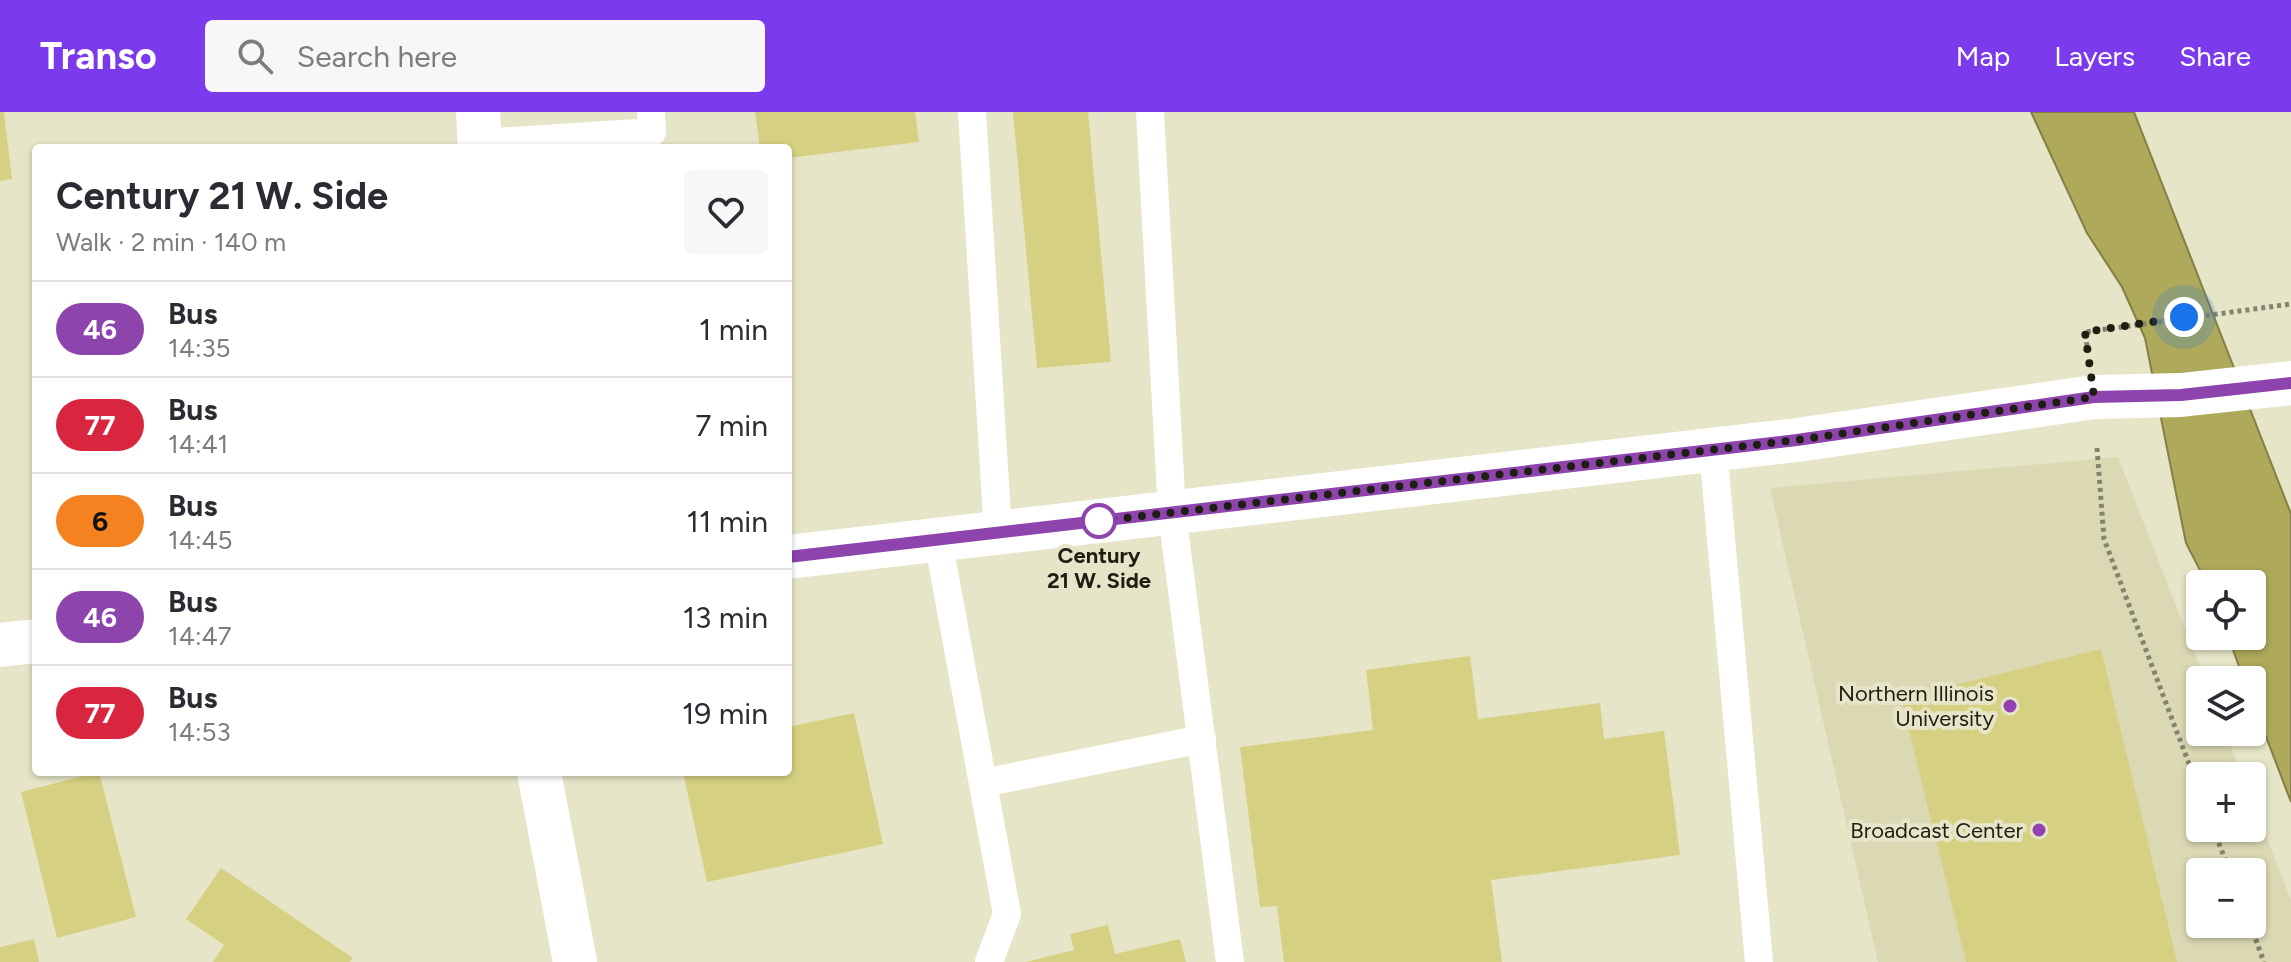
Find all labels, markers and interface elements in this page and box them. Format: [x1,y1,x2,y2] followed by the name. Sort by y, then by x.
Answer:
[205,20,765,92] search box
[40,33,157,79] text: Transo
[233,34,277,78] icon: search
[297,38,457,75] text: Search here
[1956,39,2010,73] text: Map
[2054,39,2135,73] text: Layers
[2179,39,2251,73] text: Share
[684,170,768,254] button: heart
[56,173,388,219] text: Century 21 W. Side
[56,226,286,258] text: Walk · 2 min · 140 m
[168,295,217,332] text: Bus
[2164,297,2204,337] your location
[699,311,768,348] text: 1 min
[83,312,117,346] text: 46
[168,332,231,364] text: 14:35
[168,391,217,428] text: Bus
[695,407,768,444] text: 7 min
[84,408,116,442] text: 77
[168,428,228,460] text: 14:41
[168,487,217,524] text: Bus
[687,503,768,540] text: 11 min
[92,504,108,538] text: 6
[1082,504,1116,538] marker: Century 21 W. Side
[168,524,233,556] text: 14:45
[1047,542,1151,594] place label: Century 21 W. Side
[2186,570,2266,938] map controls
[2186,570,2266,650] button: locate
[168,583,217,620] text: Bus
[683,599,768,636] text: 13 min
[83,600,117,634] text: 46
[168,620,232,652] text: 14:47
[2186,666,2266,746] button: layers
[168,679,217,716] text: Bus
[1838,680,1994,732] place label: Northern Illinois University
[682,695,768,732] text: 19 min
[84,696,116,730] text: 77
[2001,697,2019,715] marker: Northern Illinois University
[168,716,231,748] text: 14:53
[2186,762,2266,842] button: +
[1850,817,2024,844] place label: Broadcast Center
[2030,821,2048,839] marker: Broadcast Center
[2186,858,2266,938] button: −

